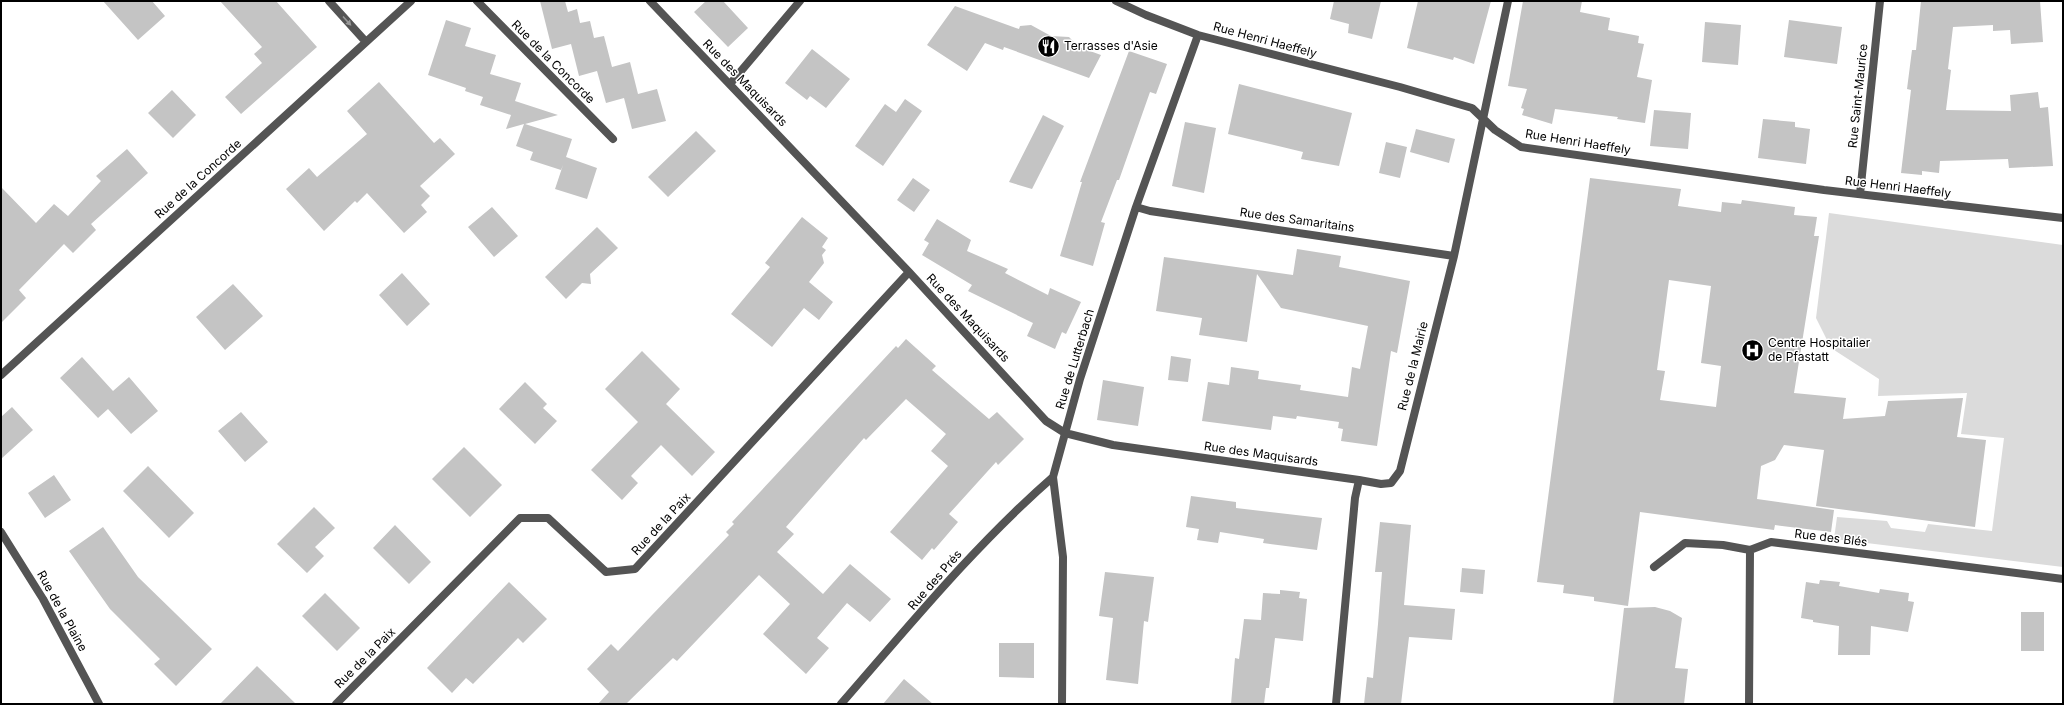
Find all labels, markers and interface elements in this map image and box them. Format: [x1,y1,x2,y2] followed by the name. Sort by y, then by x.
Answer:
[343,16,352,27] one-way arrow
[509,17,598,106] street label: Rue de la Concorde
[1212,18,1319,61] street label: Rue Henri Haeffely
[1036,33,1062,59] restaurant icon: Terrasses d'Asie
[700,36,791,129] street label: Rue des Maquisards
[1064,38,1158,53] place label: Terrasses d'Asie
[1845,43,1870,149] street label: Rue Saint-Maurice
[1524,126,1632,157] street label: Rue Henri Haeffely
[151,136,244,222] street label: Rue de la Concorde
[1844,173,1952,200] street label: Rue Henri Haeffely
[1239,204,1355,235] street label: Rue des Samaritains
[924,270,1013,365] street label: Rue des Maquisards
[1052,307,1097,411] street label: Rue de Lutterbach
[1394,320,1431,412] street label: Rue de la Mairie
[1768,335,1871,364] place label: Centre Hospitalier de Pfastatt
[1739,337,1765,363] hospital icon: Centre Hospitalier de Pfastatt
[1203,438,1319,469] street label: Rue des Maquisards
[628,489,694,558] street label: Rue de la Paix
[1794,526,1868,549] street label: Rue des Blés
[905,547,965,613] street label: Rue des Prés
[34,568,91,654] street label: Rue de la Plaine
[331,624,398,691] street label: Rue de la Paix

